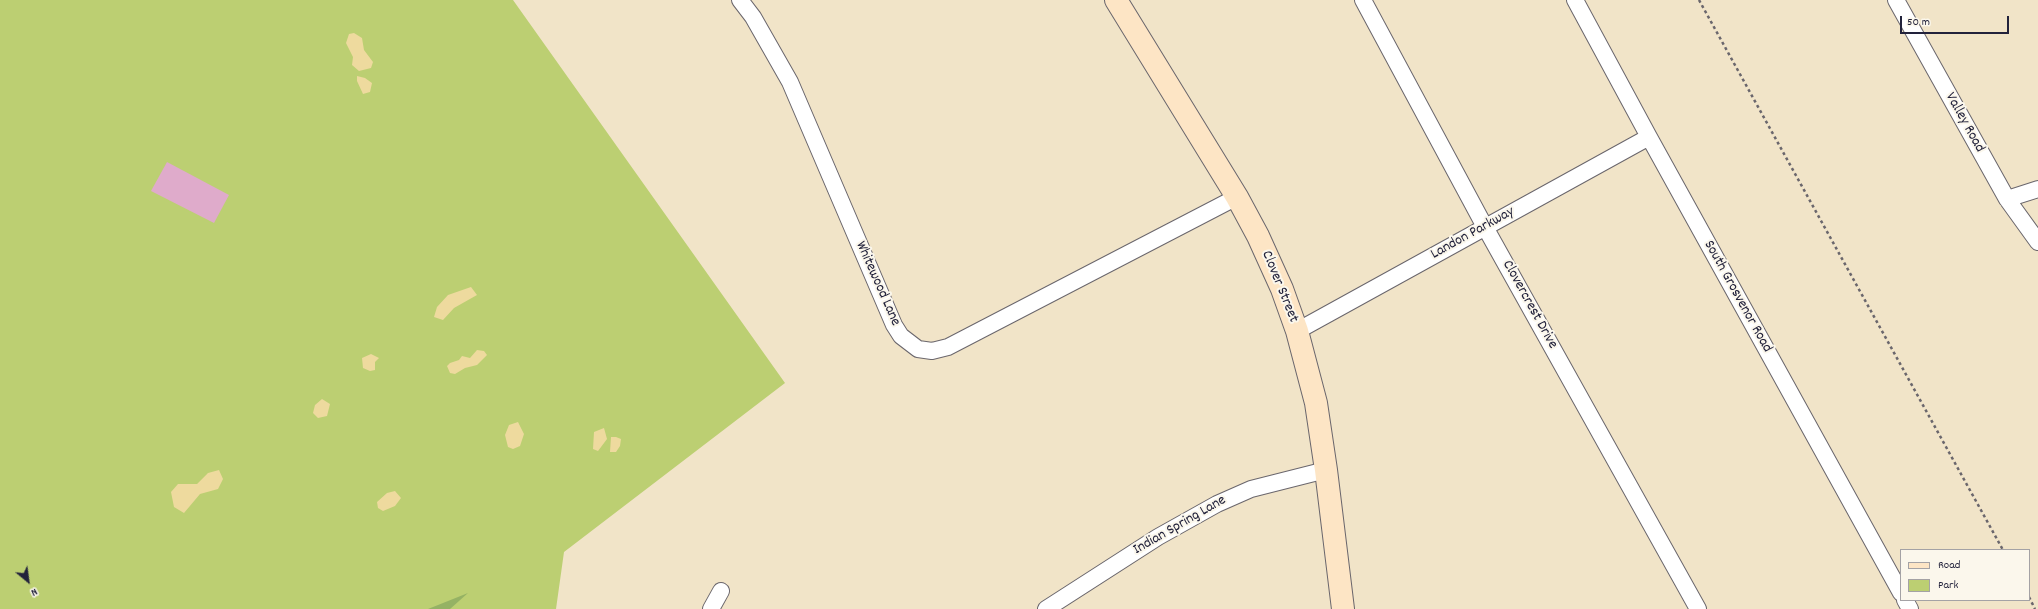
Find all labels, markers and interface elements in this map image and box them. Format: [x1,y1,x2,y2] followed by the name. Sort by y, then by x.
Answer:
[1902,8,2011,34] scale bar
[1907,14,1930,31] text: 50 m
[1940,90,1988,156] street label: Valley Road
[1428,204,1518,264] street label: Landon Parkway
[1699,238,1775,356] street label: South Grosvenor Road
[850,239,904,329] street label: Whitewood Lane
[1256,248,1302,326] street label: Clover Street
[1497,258,1561,352] street label: Clovercrest Drive
[1130,492,1230,560] street label: Indian Spring Lane
[1900,549,2030,601] legend
[1938,557,1960,574] text: Road
[8,561,48,601] north arrow
[1938,577,1958,594] text: Park
[28,583,40,600] text: N

